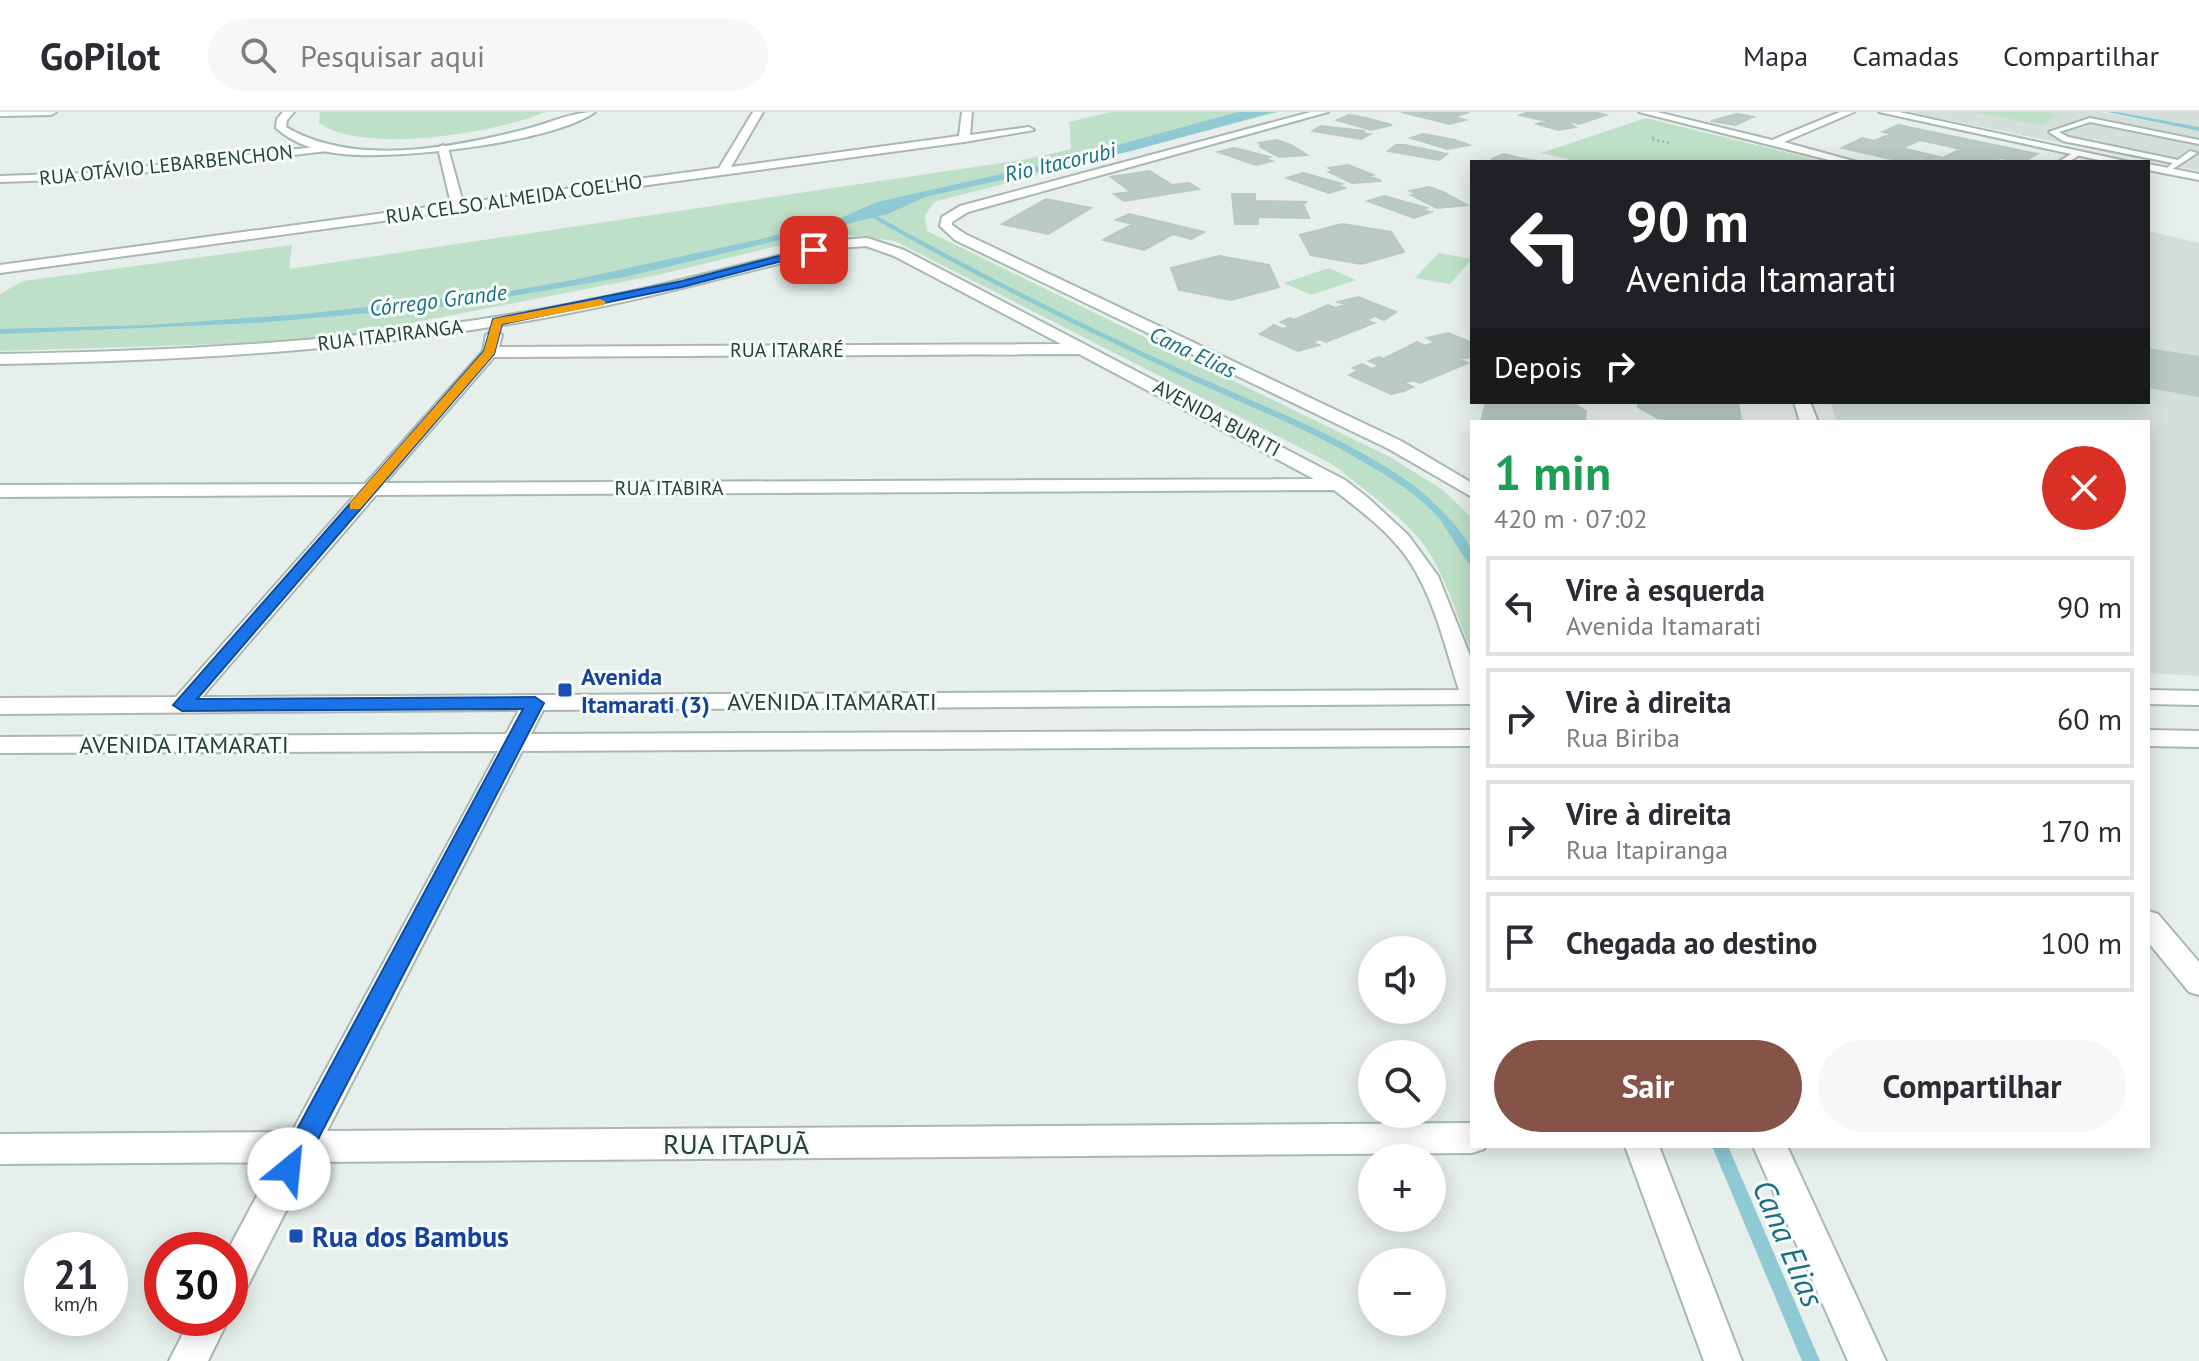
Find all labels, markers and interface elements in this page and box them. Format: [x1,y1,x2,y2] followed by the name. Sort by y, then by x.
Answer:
[208,19,768,91] search box
[40,31,160,80] text: GoPilot
[236,33,280,77] icon: search
[300,36,485,75] text: Pesquisar aqui
[1743,37,1808,74] text: Mapa
[1852,37,1959,74] text: Camadas
[2003,37,2159,74] text: Compartilhar
[1002,135,1120,188] water label: Rio Itacorubi
[38,139,294,191] street label: RUA OTÁVIO LEBARBENCHON
[384,168,644,230] street label: RUA CELSO ALMEIDA COELHO
[1626,185,1749,257] text: 90 m
[1494,192,1598,296] icon: left
[780,216,848,284] pin
[792,228,836,272] icon: arrive
[1626,255,1897,302] text: Avenida Itamarati
[368,278,509,322] water label: Córrego Grande
[316,313,464,357] street label: RUA ITAPIRANGA
[1145,320,1241,384] water label: Cana Elias
[730,337,844,363] street label: RUA ITARARÉ
[1598,344,1642,388] icon: right
[1494,347,1582,386] text: Depois
[1149,374,1285,462] street label: AVENIDA BURITI
[1494,441,1611,503] text: 1 min
[2042,446,2126,530] button: close
[614,475,724,501] street label: RUA ITABIRA
[1494,502,1648,535] text: 420 m · 07:02
[1566,570,1765,609] text: Vire à esquerda
[1498,584,1542,628] icon: left
[2057,587,2122,626] text: 90 m
[1566,609,1762,642] text: Avenida Itamarati
[581,661,710,720] place label: Avenida Itamarati (3)
[556,681,574,699] marker: Avenida Itamarati (3)
[1566,682,1731,721] text: Vire à direita
[727,686,937,717] street label: AVENIDA ITAMARATI
[1498,696,1542,740] icon: right
[2057,699,2122,738] text: 60 m
[1566,721,1680,754] text: Rua Biriba
[79,729,289,760] street label: AVENIDA ITAMARATI
[1566,794,1731,833] text: Vire à direita
[1498,808,1542,852] icon: right
[2041,811,2122,850] text: 170 m
[1566,833,1728,866] text: Rua Itapiranga
[1498,920,1542,964] icon: arrive
[1566,923,1817,962] text: Chegada ao destino
[2041,923,2122,962] text: 100 m
[1358,936,1446,1336] map controls
[1358,936,1446,1024] button: sound
[1358,1040,1446,1128] button: search
[1494,1040,1802,1132] button: Sair
[1818,1040,2126,1132] button: Compartilhar
[663,1125,810,1162] street label: RUA ITAPUÃ
[247,1127,331,1211] position arrow
[1358,1144,1446,1232] button: +
[1743,1173,1835,1313] water label: Cana Elias
[312,1218,509,1255] place label: Rua dos Bambus
[287,1227,305,1245] marker: Rua dos Bambus
[144,1232,248,1336] speed limit sign: 30
[53,1248,99,1300] text: 21
[1358,1248,1446,1336] button: −
[54,1291,98,1317] text: km/h

